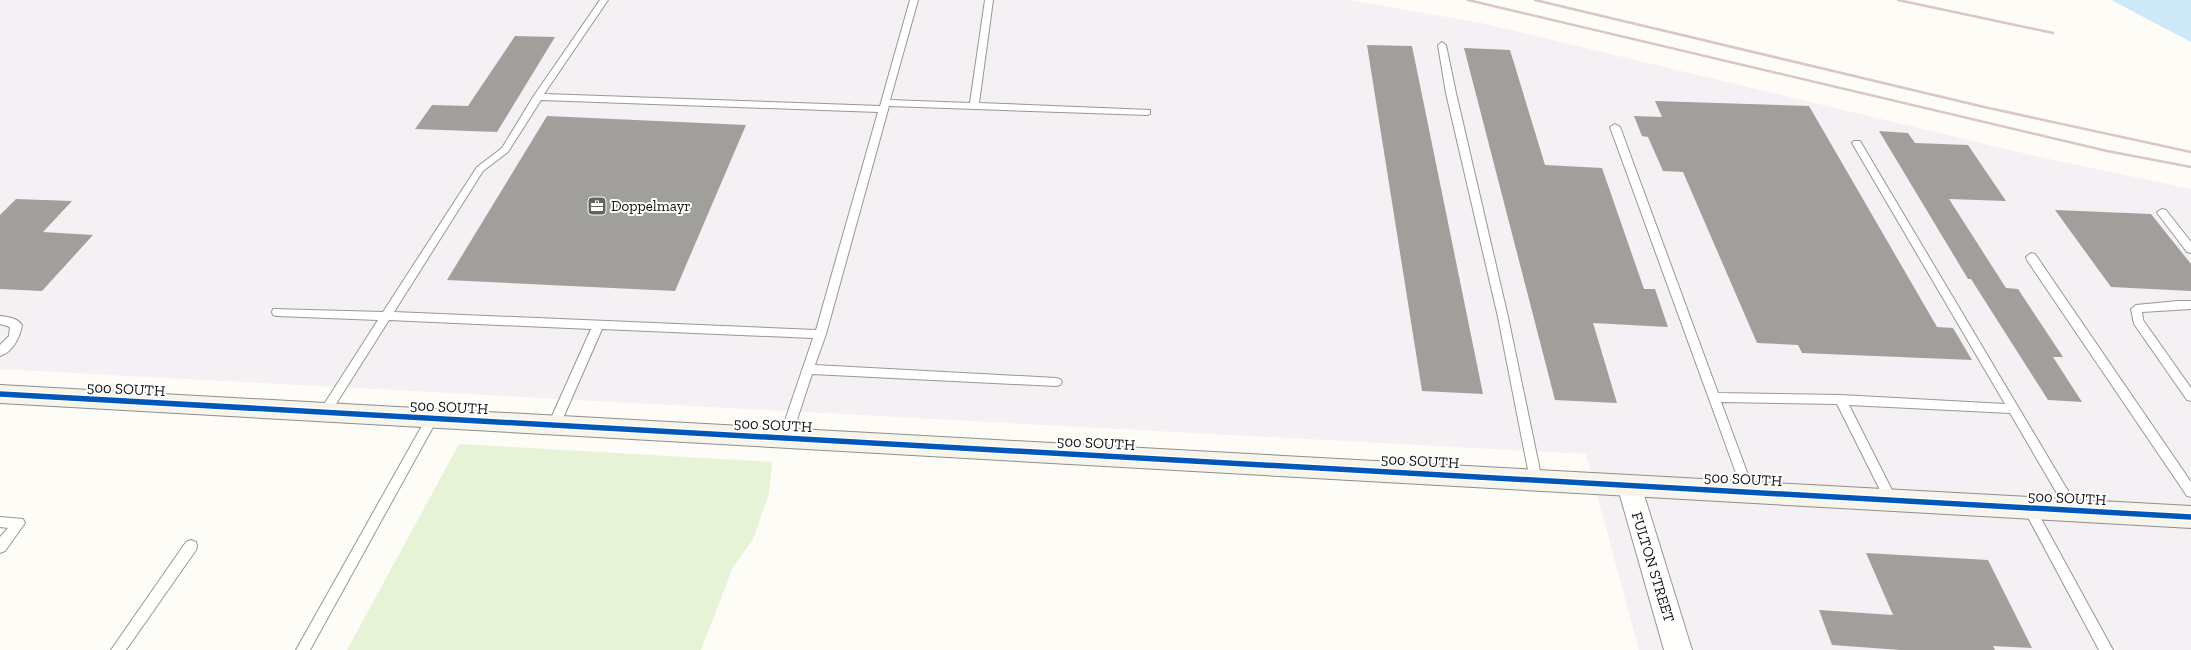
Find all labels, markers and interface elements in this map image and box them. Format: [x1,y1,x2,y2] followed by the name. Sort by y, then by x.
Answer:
[586,195,608,217] office icon: Doppelmayr
[611,197,691,215] place label: Doppelmayr
[86,378,166,400] street label: 500 SOUTH
[409,396,489,418] street label: 500 SOUTH
[733,414,813,436] street label: 500 SOUTH
[1056,432,1136,454] street label: 500 SOUTH
[1380,450,1460,472] street label: 500 SOUTH
[1703,468,1783,490] street label: 500 SOUTH
[2027,487,2107,509] street label: 500 SOUTH
[1628,510,1678,624] street label: FULTON STREET

